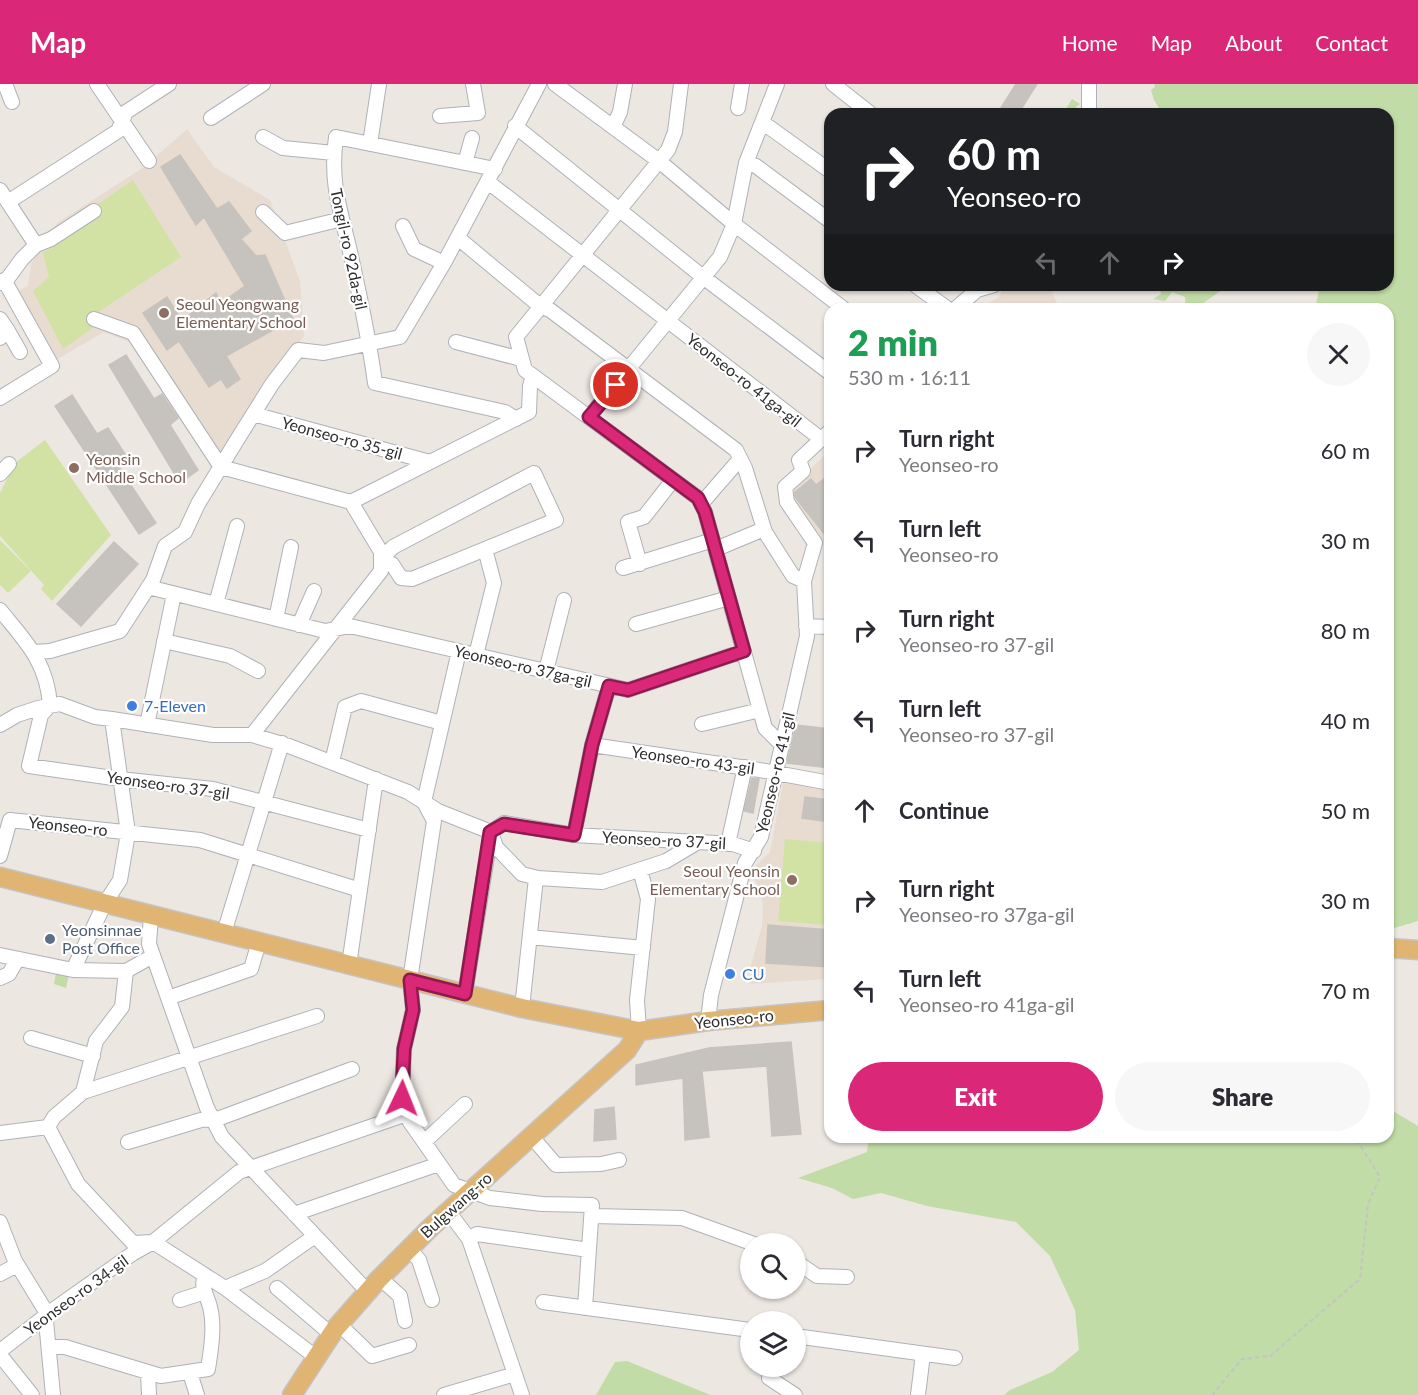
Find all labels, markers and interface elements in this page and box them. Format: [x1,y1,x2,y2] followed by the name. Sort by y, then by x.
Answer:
[30,25,86,59] text: Map
[1062,30,1118,55] text: Home
[1151,30,1192,55] text: Map
[1225,30,1282,55] text: About
[1315,30,1388,55] text: Contact
[947,129,1041,179] text: 60 m
[848,132,926,210] icon: right
[947,180,1081,213] text: Yeonseo-ro
[327,187,372,311] street label: Tongil-ro 92da-gil
[1030,246,1063,279] icon: left
[1093,246,1126,279] icon: ahead
[1156,246,1189,279] icon: right
[176,294,306,331] place label: Seoul Yeongwang Elementary School
[157,306,171,320] marker: Seoul Yeongwang Elementary School
[848,320,938,364] text: 2 min
[1307,323,1370,386] button: close
[683,329,805,430] street label: Yeonseo-ro 41ga-gil
[590,359,641,410] pin
[848,365,971,389] text: 530 m · 16:11
[599,368,632,401] icon: arrive
[280,412,405,463] street label: Yeonseo-ro 35-gil
[899,425,994,452] text: Turn right
[848,434,881,467] icon: right
[1321,437,1370,464] text: 60 m
[86,449,186,486] place label: Yeonsin Middle School
[899,452,999,476] text: Yeonseo-ro
[67,461,81,475] marker: Yeonsin Middle School
[899,515,981,542] text: Turn left
[848,524,881,557] icon: left
[1321,527,1370,554] text: 30 m
[899,542,999,566] text: Yeonseo-ro
[899,605,994,632] text: Turn right
[848,614,881,647] icon: right
[1321,617,1370,644] text: 80 m
[899,632,1054,656] text: Yeonseo-ro 37-gil
[453,640,594,691] street label: Yeonseo-ro 37ga-gil
[899,695,981,722] text: Turn left
[144,696,206,715] place label: 7-Eleven
[125,699,139,713] marker: 7-Eleven
[848,704,881,737] icon: left
[1321,707,1370,734] text: 40 m
[751,710,798,836] street label: Yeonseo-ro 41-gil
[899,722,1054,746] text: Yeonseo-ro 37-gil
[630,741,756,778] street label: Yeonseo-ro 43-gil
[105,766,231,803] street label: Yeonseo-ro 37-gil
[848,794,881,827] icon: ahead
[899,797,989,824] text: Continue
[1321,797,1370,824] text: 50 m
[27,812,109,839] street label: Yeonseo-ro
[602,827,727,852] street label: Yeonseo-ro 37-gil
[650,861,780,898] place label: Seoul Yeonsin Elementary School
[785,873,799,887] marker: Seoul Yeonsin Elementary School
[899,875,994,902] text: Turn right
[848,884,881,917] icon: right
[1321,887,1370,914] text: 30 m
[899,902,1075,926] text: Yeonseo-ro 37ga-gil
[62,920,142,957] place label: Yeonsinnae Post Office
[43,932,57,946] marker: Yeonsinnae Post Office
[742,964,764,983] place label: CU
[899,965,981,992] text: Turn left
[723,967,737,981] marker: CU
[848,974,881,1007] icon: left
[1321,977,1370,1004] text: 70 m
[899,992,1075,1016] text: Yeonseo-ro 41ga-gil
[693,1005,775,1032] street label: Yeonseo-ro
[848,1062,1103,1131] button: Exit
[1115,1062,1370,1131] button: Share
[370,1066,434,1130] position arrow
[416,1168,495,1242] street label: Bulgwang-ro
[740,1233,806,1377] map controls
[740,1233,806,1299] button: search
[20,1250,132,1339] street label: Yeonseo-ro 34-gil
[740,1311,806,1377] button: layers

